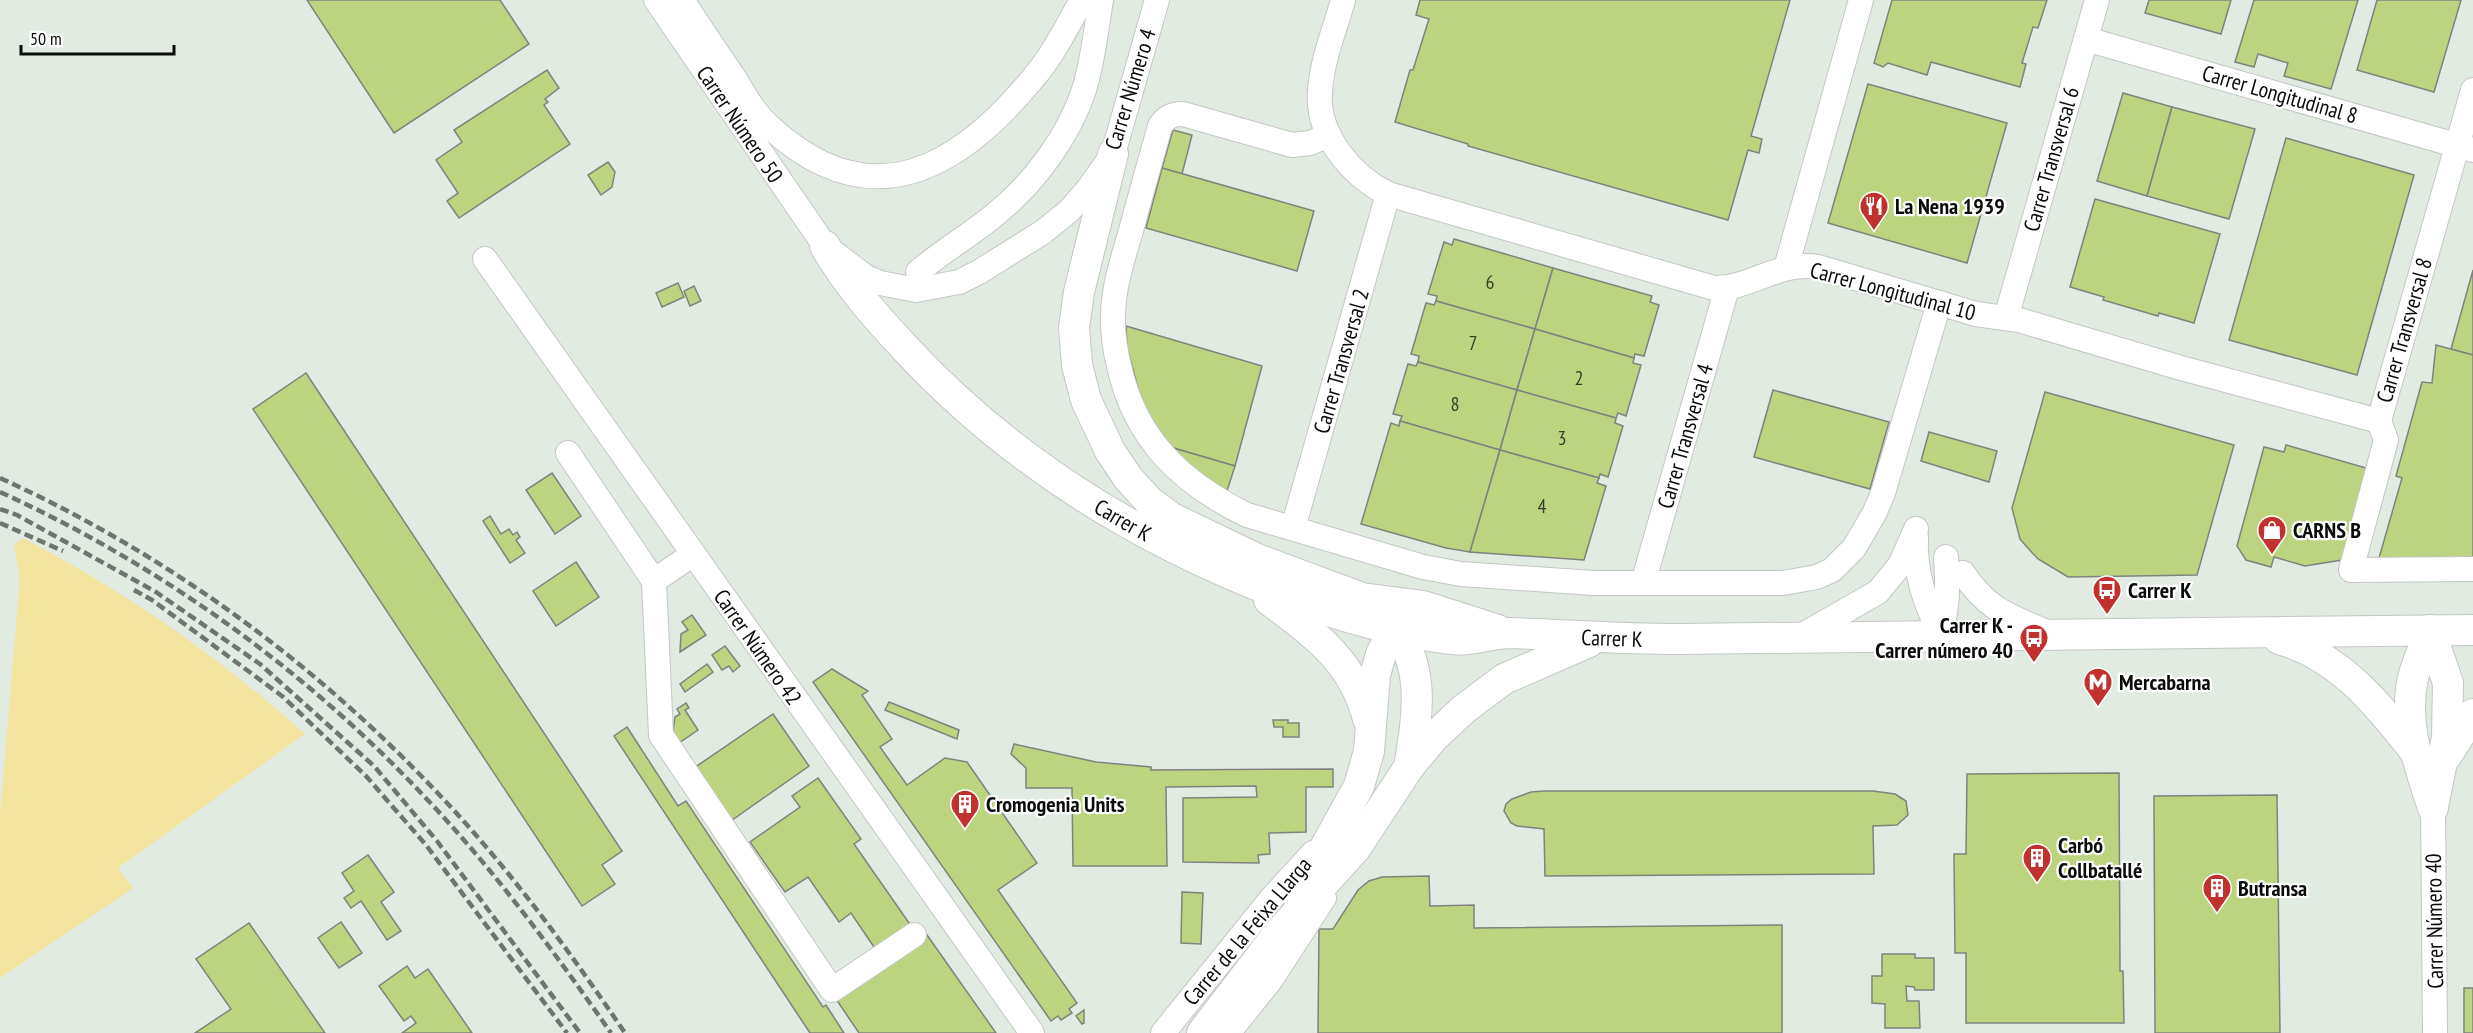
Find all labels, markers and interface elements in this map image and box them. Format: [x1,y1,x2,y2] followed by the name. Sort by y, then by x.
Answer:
[21,18,174,56] scale bar
[1098,25,1162,153] street label: Carrer Número 4
[30,27,62,50] text: 50 m
[2199,58,2361,130] street label: Carrer Longitudinal 8
[691,60,789,188] street label: Carrer Número 50
[2017,83,2085,235] street label: Carrer Transversal 6
[1858,190,1890,232] restaurant icon: La Nena 1939
[1895,192,2005,220] place label: La Nena 1939
[2370,254,2438,406] street label: Carrer Transversal 8
[1807,255,1979,327] street label: Carrer Longitudinal 10
[1486,269,1495,295] house number: 6
[1307,285,1375,437] street label: Carrer Transversal 2
[1469,330,1478,356] house number: 7
[1651,360,1719,512] street label: Carrer Transversal 4
[1575,365,1584,391] house number: 2
[1451,391,1460,417] house number: 8
[1558,425,1567,451] house number: 3
[1089,493,1157,548] street label: Carrer K
[1538,493,1547,519] house number: 4
[2256,514,2288,556] shop icon: CARNS B
[2293,516,2361,544] place label: CARNS B
[2091,574,2123,616] bus stop icon: Carrer K
[2128,576,2192,604] place label: Carrer K
[708,584,808,710] street label: Carrer Número 42
[1875,611,2013,664] place label: Carrer K - Carrer número 40
[2018,622,2050,664] bus stop icon: Carrer K - Carrer número 40
[1581,623,1643,653] street label: Carrer K
[2082,666,2114,708] metro station icon: Mercabarna
[2119,668,2211,696] place label: Mercabarna
[949,788,981,830] building icon: Cromogenia Units
[986,790,1125,818] place label: Cromogenia Units
[2058,831,2142,884] place label: Carbó Collbatallé
[2021,842,2053,884] building icon: Carbó Collbatallé
[1177,851,1317,1011] street label: Carrer de la Feixa Llarga
[2419,853,2449,989] street label: Carrer Número 40
[2201,872,2233,914] building icon: Butransa
[2238,874,2307,902] place label: Butransa

